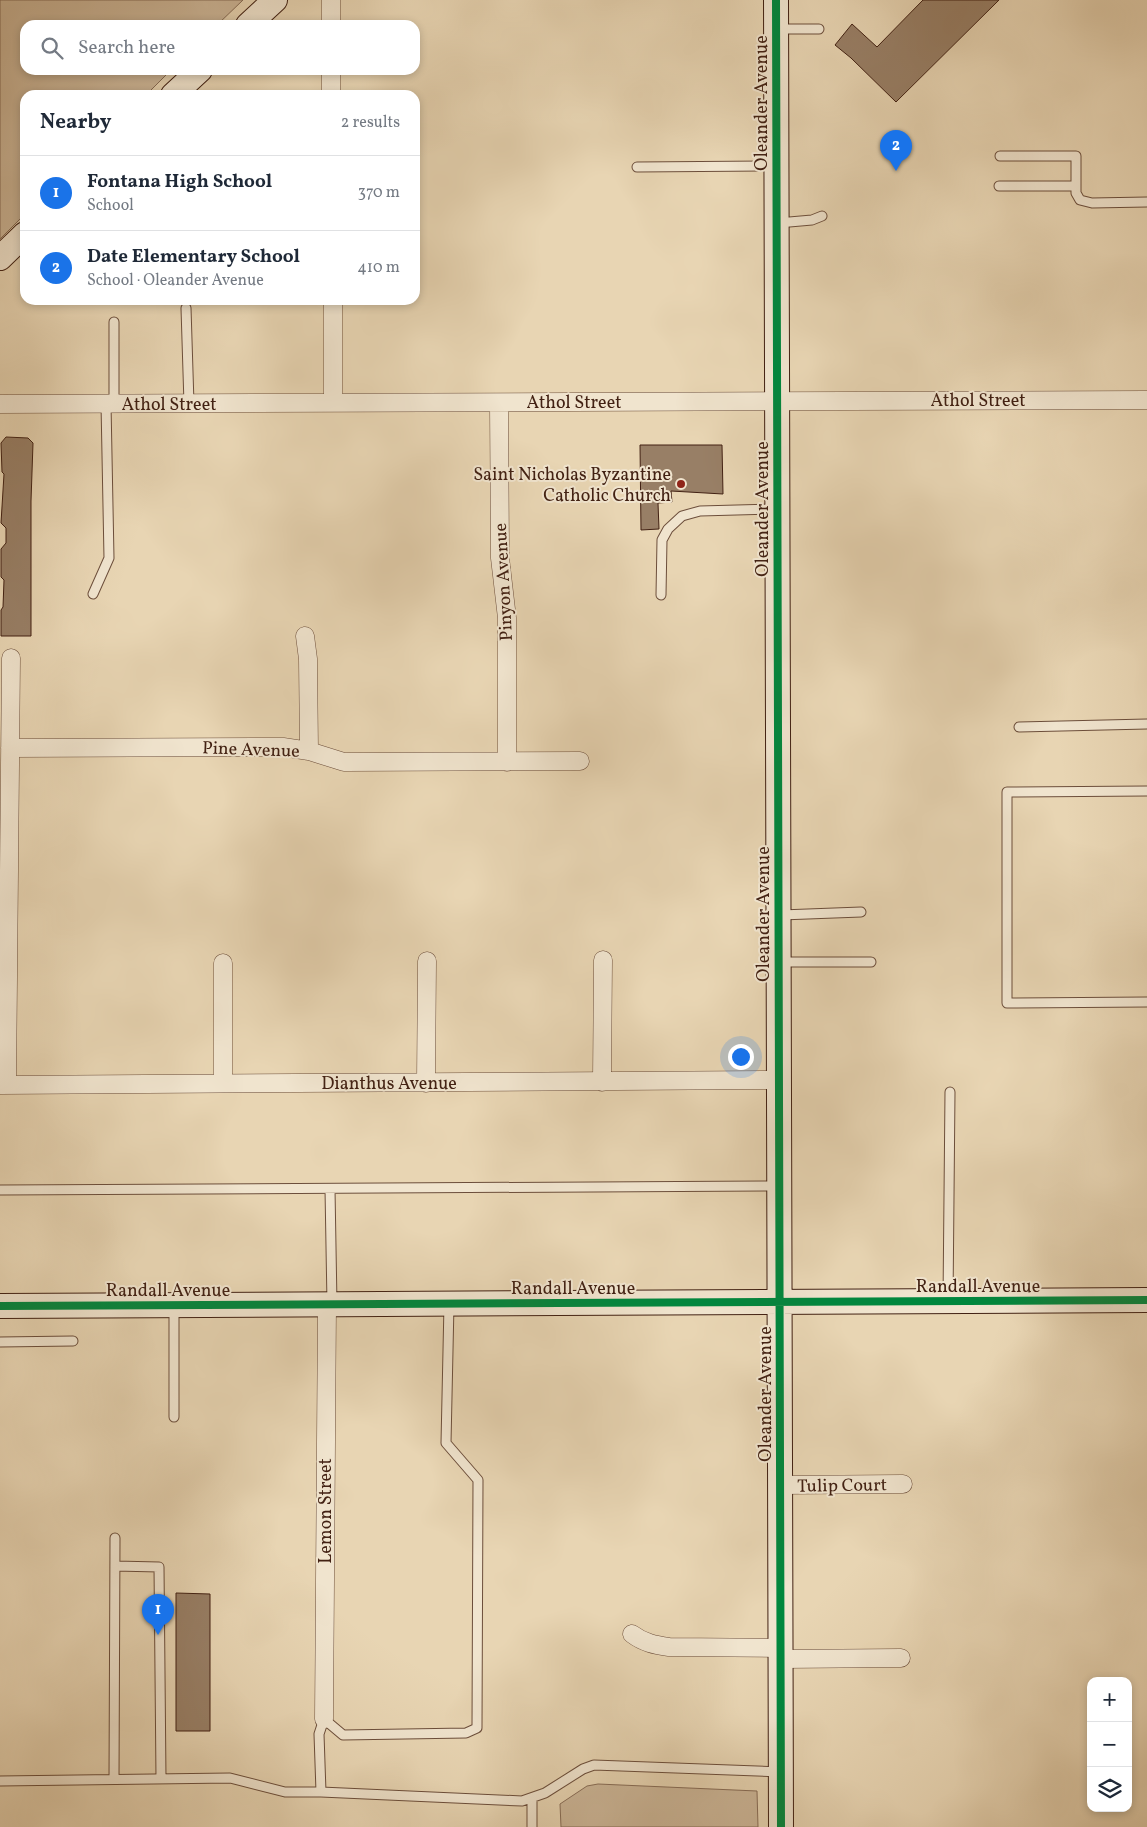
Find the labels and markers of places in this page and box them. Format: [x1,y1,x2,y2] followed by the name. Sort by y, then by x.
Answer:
[880,130,912,171] pin: 2
[473,463,671,509] place label: Saint Nicholas Byzantine Catholic Church
[675,478,687,490] marker: Saint Nicholas Byzantine Catholic Church
[142,1594,174,1635] pin: 1

